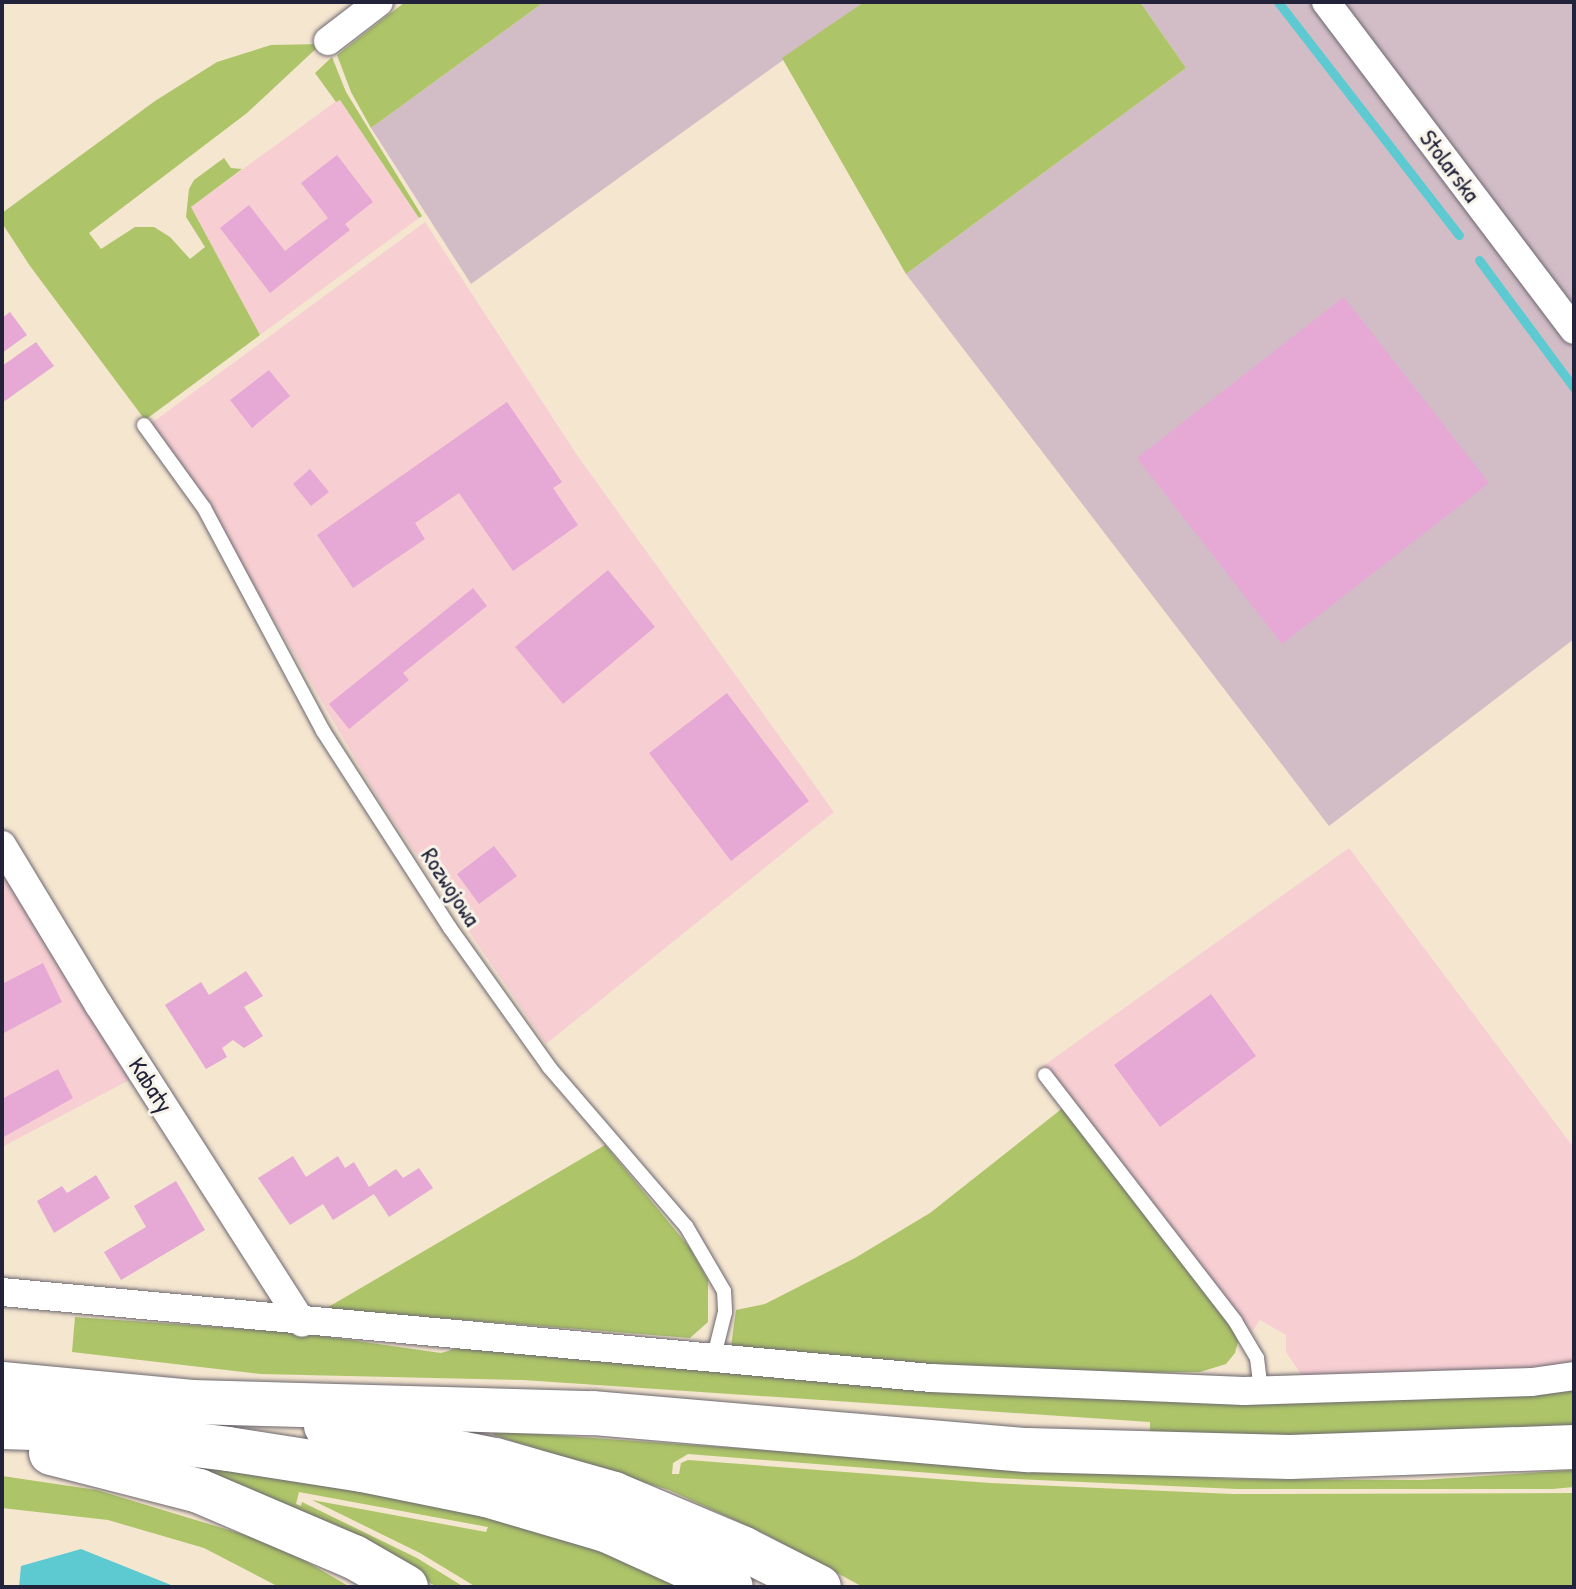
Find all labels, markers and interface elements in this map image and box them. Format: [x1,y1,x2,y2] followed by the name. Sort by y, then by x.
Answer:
[1414,124,1486,208] street label: Stolarska
[415,842,487,932] street label: Rozwojowa
[123,1052,179,1118] street label: Kabaty

